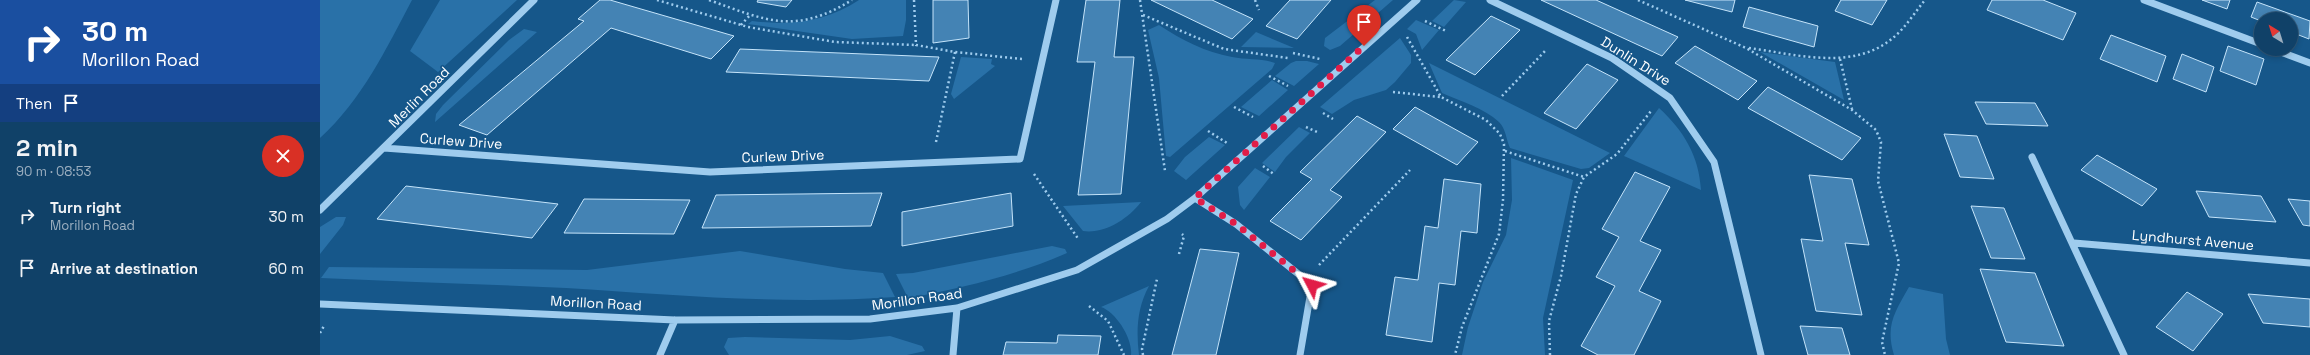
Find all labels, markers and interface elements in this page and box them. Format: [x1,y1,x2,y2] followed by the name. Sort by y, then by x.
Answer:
[1347,5,1381,46] pin
[1353,11,1375,33] icon: arrive
[2254,12,2298,56] north arrow
[2254,12,2298,56] map controls
[82,13,148,49] text: 30 m
[16,16,68,68] icon: right
[1598,32,1674,90] street label: Dunlin Drive
[82,48,200,71] text: Morillon Road
[385,63,453,131] street label: Merlin Road
[60,92,82,114] icon: arrive
[16,94,52,113] text: Then
[419,129,503,153] street label: Curlew Drive
[16,132,78,163] text: 2 min
[262,135,304,177] button: close
[741,146,825,166] street label: Curlew Drive
[16,163,91,180] text: 90 m · 08:53
[50,198,121,217] text: Turn right
[16,205,38,227] icon: right
[269,207,304,226] text: 30 m
[50,217,135,234] text: Morillon Road
[2131,226,2255,254] street label: Lyndhurst Avenue
[16,257,38,279] icon: arrive
[50,259,198,278] text: Arrive at destination
[268,259,304,278] text: 60 m
[1291,264,1333,306] position arrow
[870,284,964,314] street label: Morillon Road
[550,292,642,314] street label: Morillon Road

